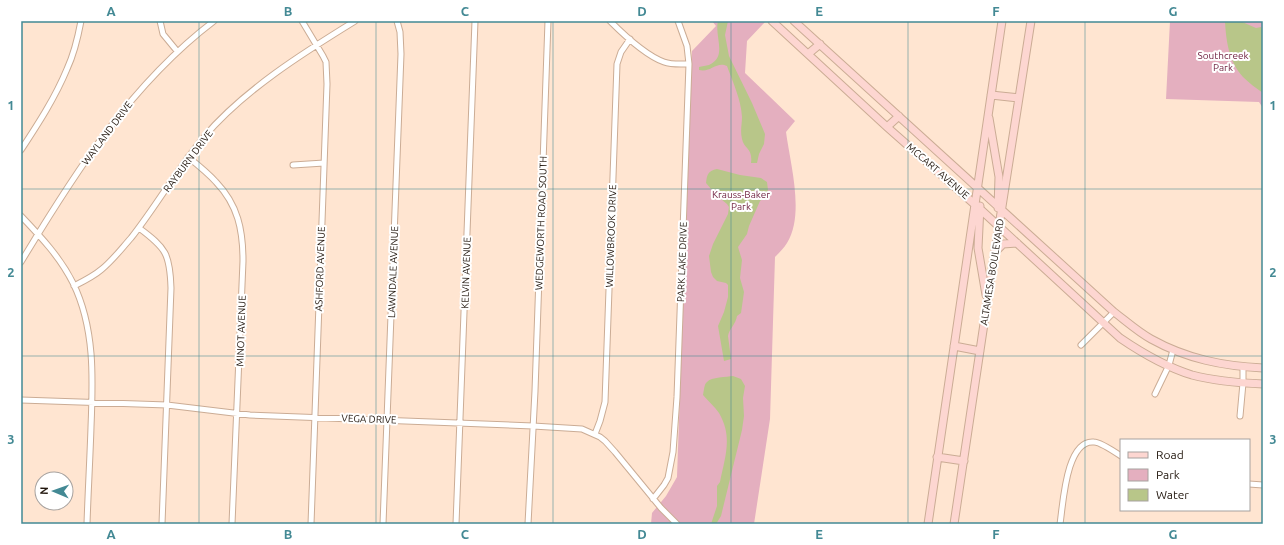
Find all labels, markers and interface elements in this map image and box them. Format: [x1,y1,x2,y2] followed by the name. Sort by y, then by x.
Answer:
[106,4,116,18] text: A
[284,4,293,18] text: B
[461,4,470,18] text: C
[637,4,647,18] text: D
[815,4,823,18] text: E
[992,4,1000,18] text: F
[1169,4,1178,18] text: G
[1198,50,1248,73] park label: Southcreek Park
[7,98,15,112] text: 1
[1269,98,1277,112] text: 1
[79,99,135,167] street label: WAYLAND DRIVE
[161,128,215,194] street label: RAYBURN DRIVE
[905,141,972,201] street label: MCCART AVENUE
[533,156,549,290] street label: WEDGEWORTH ROAD SOUTH
[604,184,618,288] street label: WILLOWBROOK DRIVE
[712,189,770,212] park label: Krauss-Baker Park
[978,218,1006,326] street label: ALTAMESA BOULEVARD
[675,221,689,302] street label: PARK LAKE DRIVE
[386,225,400,318] street label: LAWNDALE AVENUE
[313,226,327,312] street label: ASHFORD AVENUE
[459,237,473,309] street label: KELVIN AVENUE
[7,265,15,279] text: 2
[1269,265,1277,279] text: 2
[234,295,248,367] street label: MINOT AVENUE
[341,413,397,425] street label: VEGA DRIVE
[7,432,15,446] text: 3
[1269,432,1277,446] text: 3
[1120,439,1250,511] legend
[1156,448,1184,461] text: Road
[1156,468,1180,481] text: Park
[34,471,74,511] north arrow
[38,486,50,495] text: N
[1156,488,1189,501] text: Water
[106,527,116,541] text: A
[284,527,293,541] text: B
[461,527,470,541] text: C
[637,527,647,541] text: D
[815,527,823,541] text: E
[992,527,1000,541] text: F
[1169,527,1178,541] text: G

